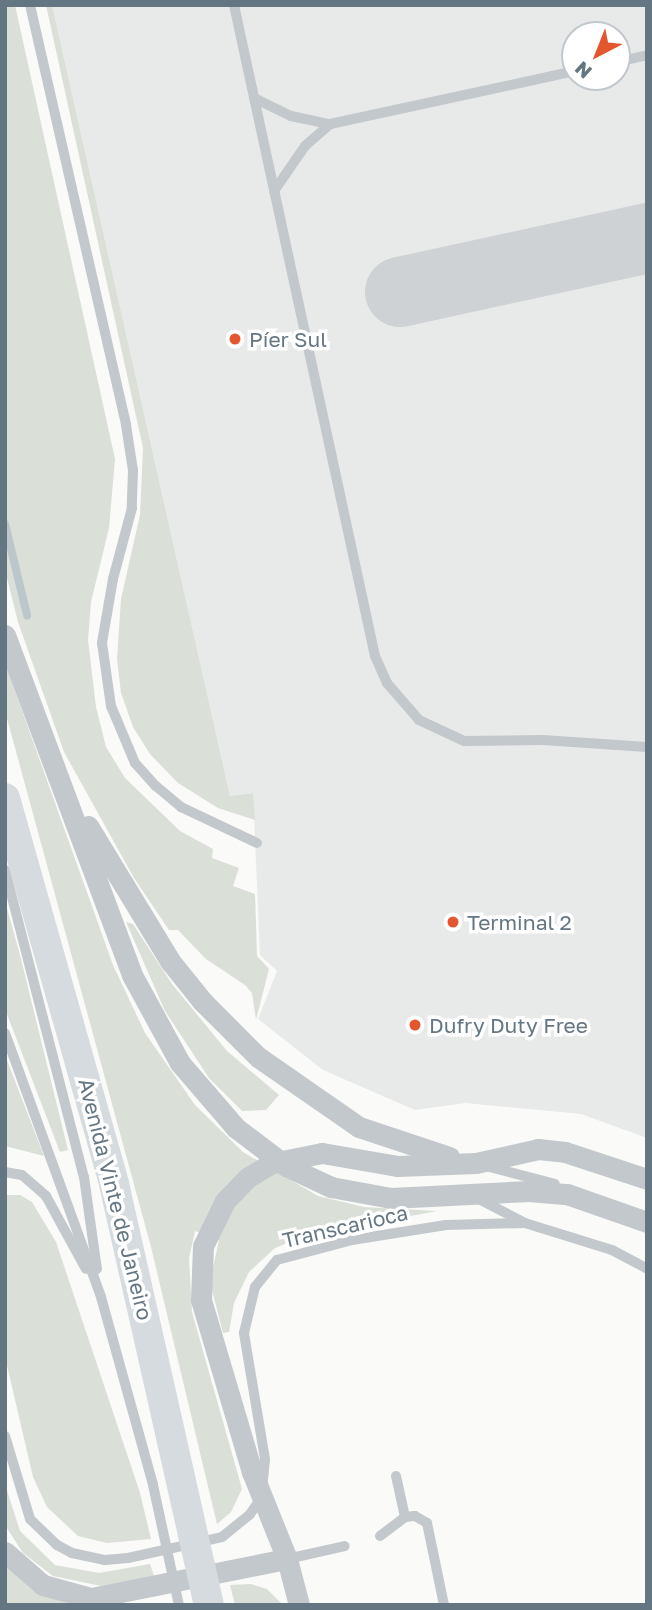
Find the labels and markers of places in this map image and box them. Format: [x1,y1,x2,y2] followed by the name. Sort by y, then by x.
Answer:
[249,326,327,352] place label: Píer Sul
[227,331,243,347] marker: Píer Sul
[467,909,572,935] place label: Terminal 2
[445,914,461,930] marker: Terminal 2
[429,1012,588,1038] place label: Dufry Duty Free
[407,1017,423,1033] marker: Dufry Duty Free

